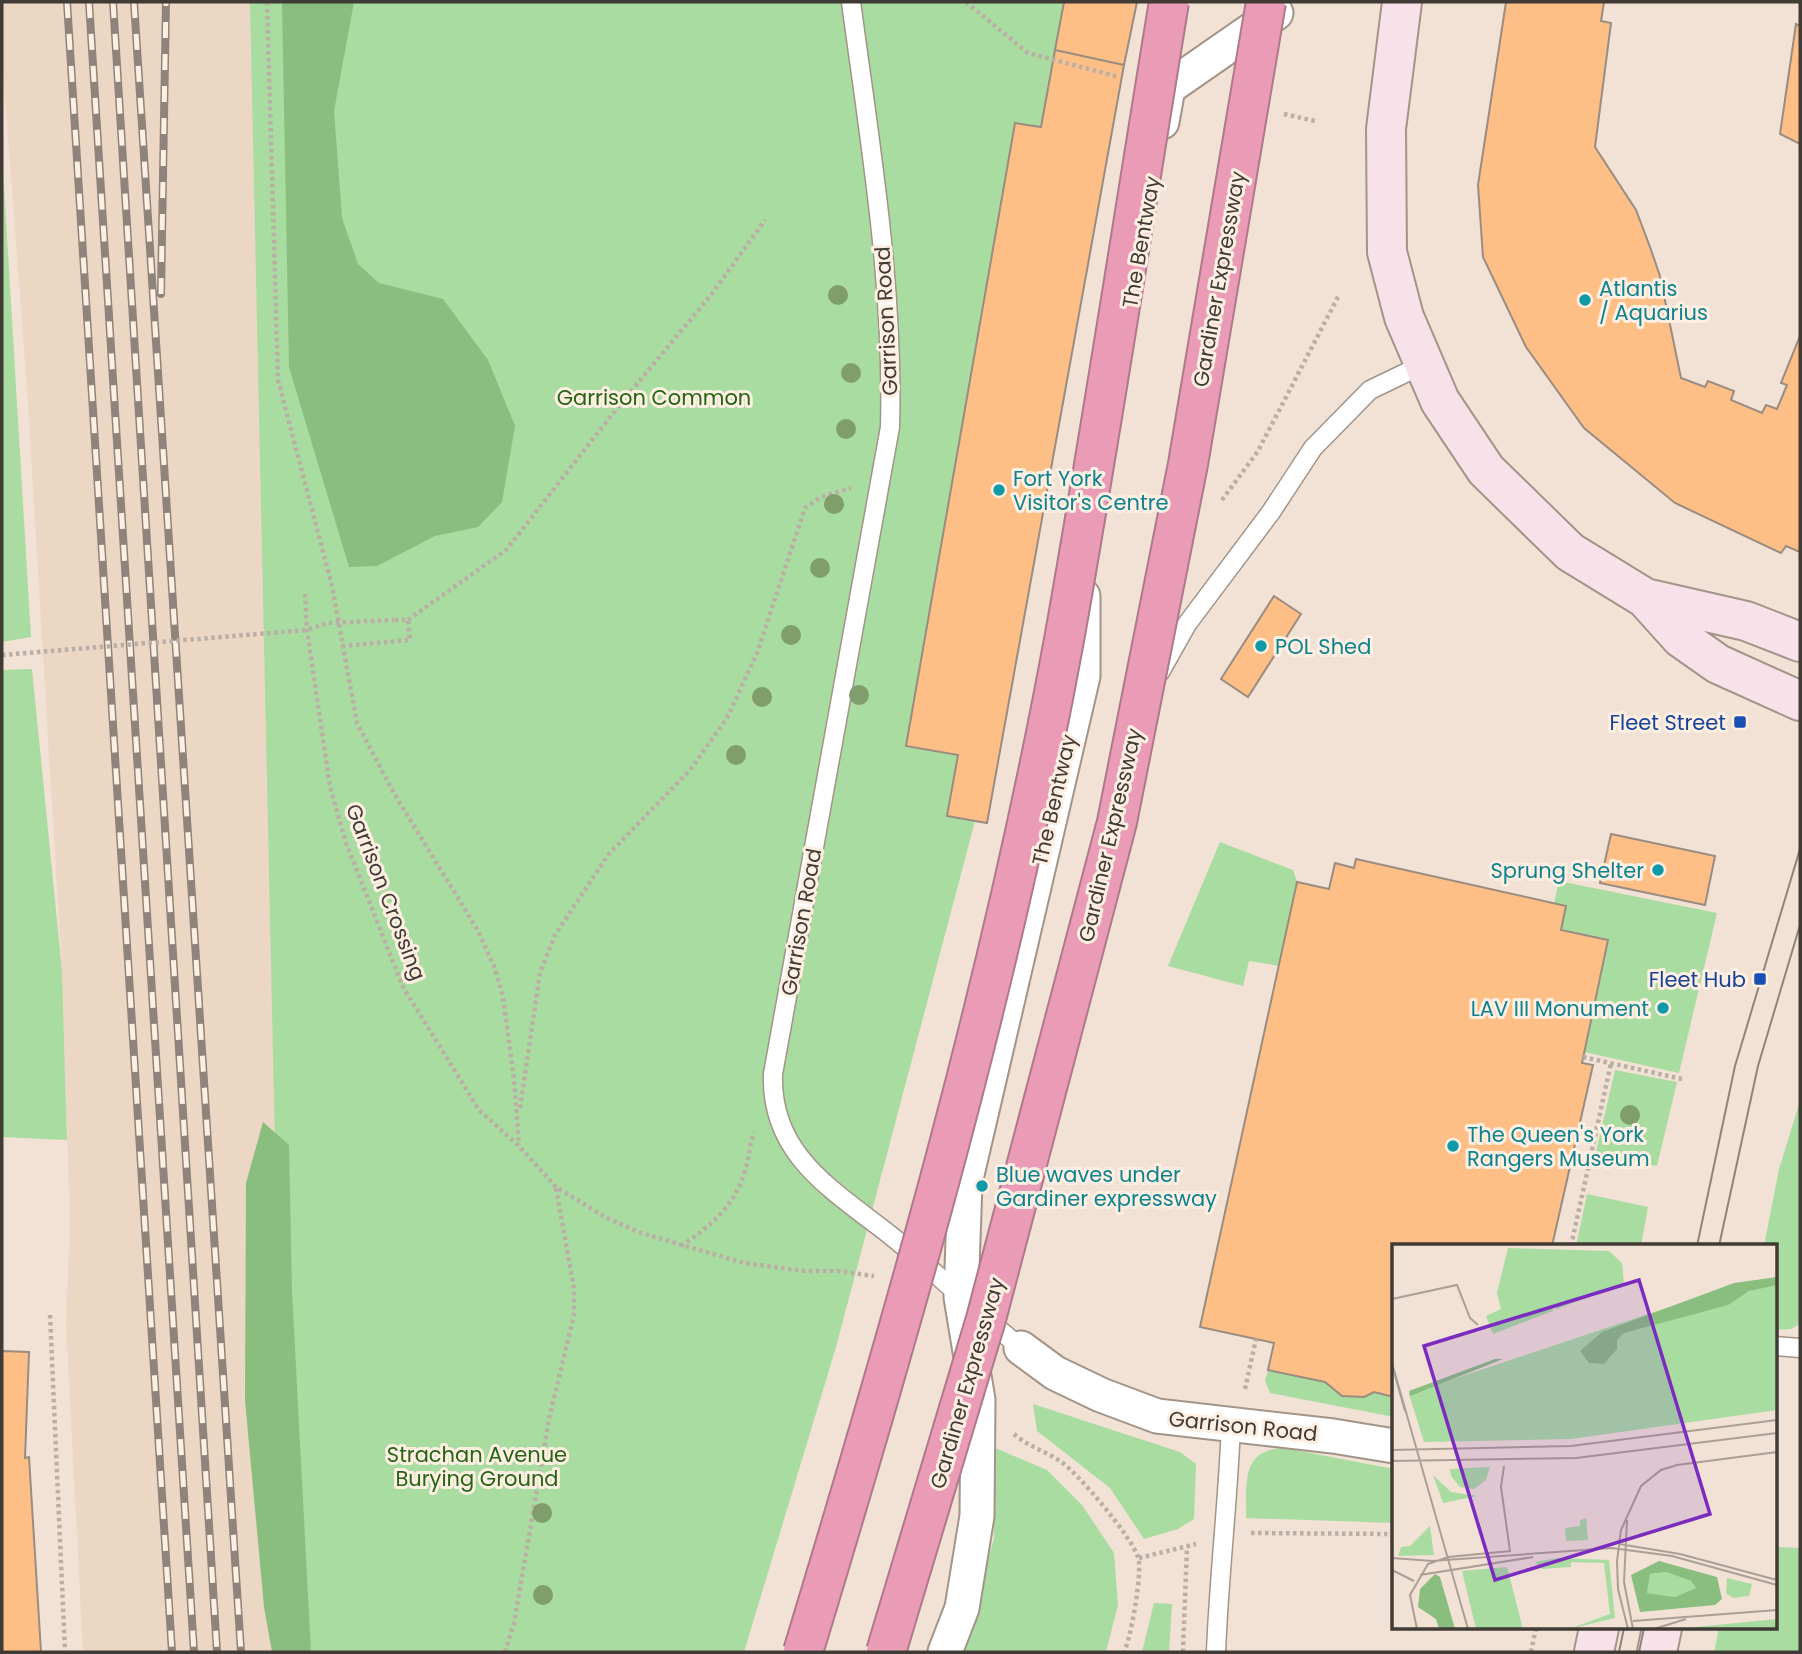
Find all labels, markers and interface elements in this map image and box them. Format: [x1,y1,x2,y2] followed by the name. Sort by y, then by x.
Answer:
[1186,169,1252,389] street label: Gardiner Expressway
[1115,174,1167,310] street label: The Bentway
[868,246,904,396] street label: Garrison Road
[1599,274,1708,327] place label: Atlantis / Aquarius
[1577,292,1593,308] marker: Atlantis / Aquarius
[557,383,751,412] park label: Garrison Common
[1013,464,1168,517] place label: Fort York Visitor's Centre
[991,482,1007,498] marker: Fort York Visitor's Centre
[1275,632,1371,661] place label: POL Shed
[1253,638,1269,654] marker: POL Shed
[1609,708,1726,737] place label: Fleet Street
[1732,714,1748,730] marker: Fleet Street
[1071,725,1149,945] street label: Gardiner Expressway
[1025,731,1083,868] street label: The Bentway
[339,799,433,985] street label: Garrison Crossing
[774,846,828,998] street label: Garrison Road
[1491,856,1644,885] place label: Sprung Shelter
[1650,862,1666,878] marker: Sprung Shelter
[1649,965,1746,994] place label: Fleet Hub
[1752,971,1768,987] marker: Fleet Hub
[1471,994,1649,1023] place label: LAV III Monument
[1655,1000,1671,1016] marker: LAV III Monument
[1467,1120,1650,1173] place label: The Queen's York Rangers Museum
[1445,1138,1461,1154] marker: The Queen's York Rangers Museum
[996,1160,1217,1213] place label: Blue waves under Gardiner expressway
[974,1178,990,1194] marker: Blue waves under Gardiner expressway
[1392,1244,1778,1630] inset map
[923,1274,1011,1492] street label: Gardiner Expressway
[1167,1404,1319,1448] street label: Garrison Road
[387,1440,567,1493] park label: Strachan Avenue Burying Ground

